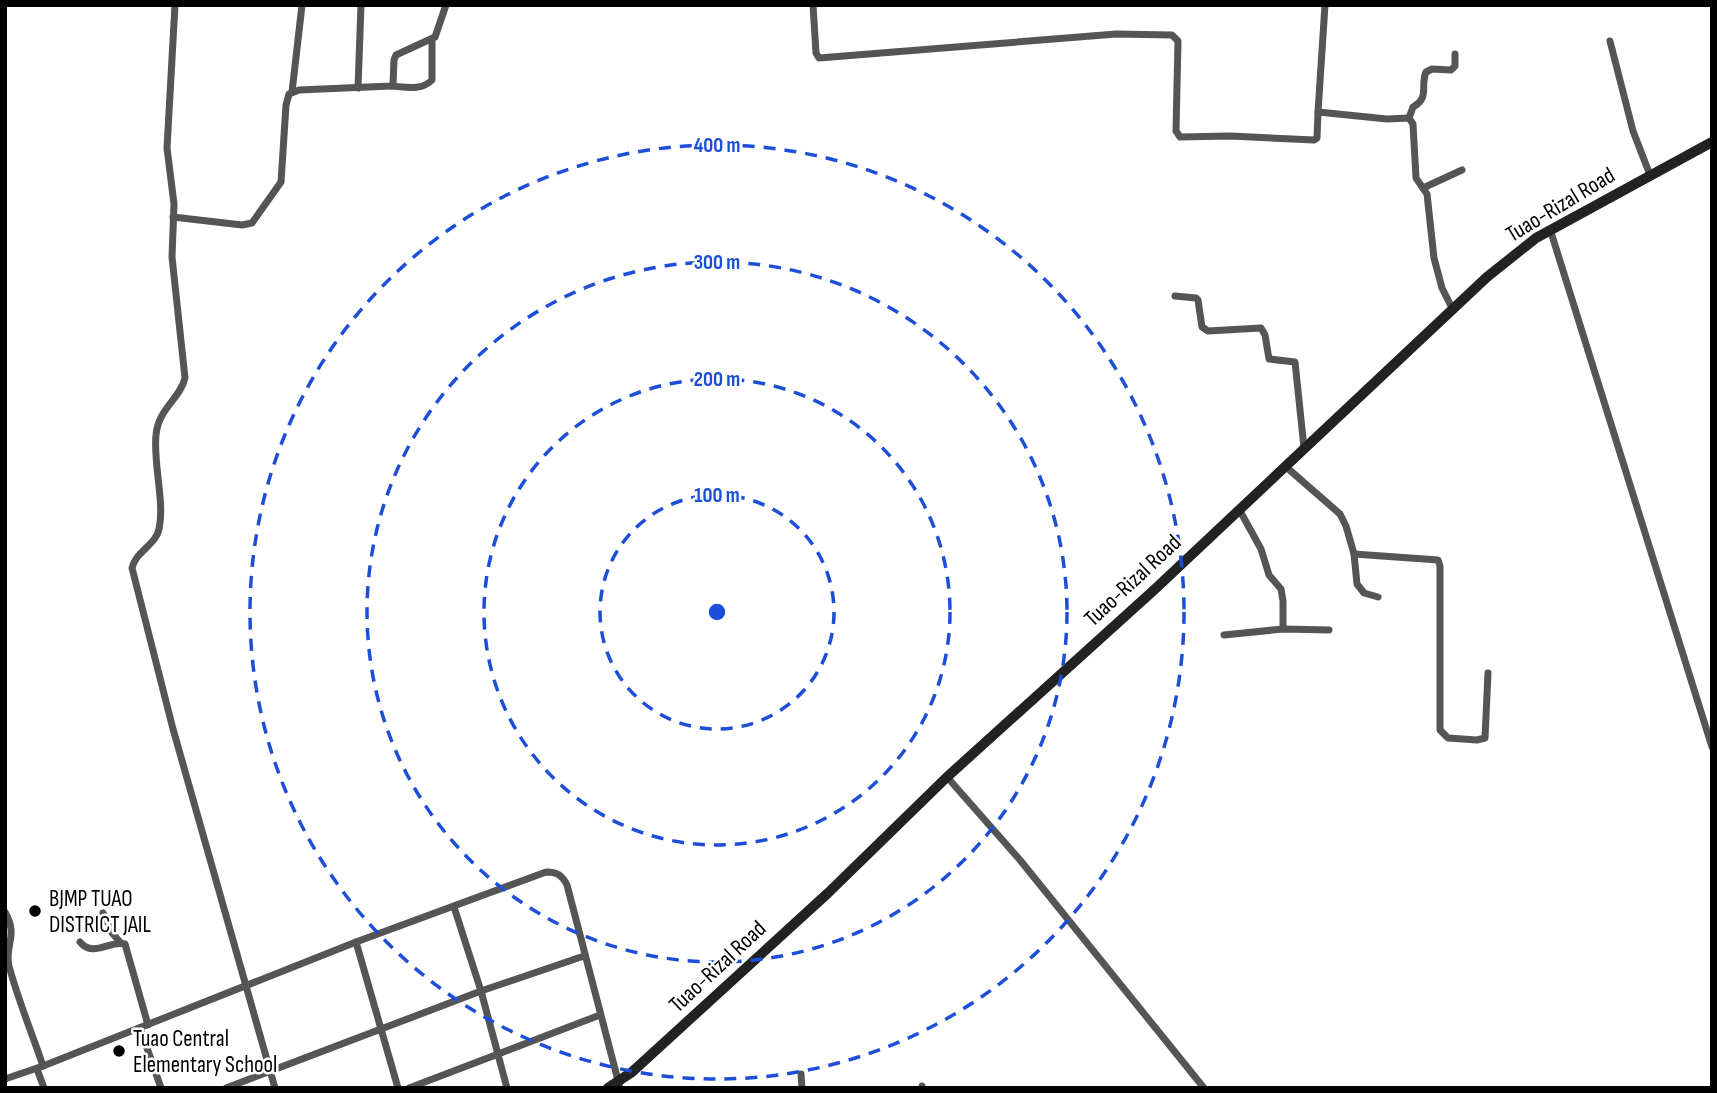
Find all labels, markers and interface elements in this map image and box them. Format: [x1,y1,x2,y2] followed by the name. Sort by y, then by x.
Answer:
[694,133,740,158] text: 400 m
[1501,161,1620,248] street label: Tuao-Rizal Road
[694,250,740,275] text: 300 m
[694,367,740,392] text: 200 m
[694,483,740,508] text: 100 m
[1078,529,1187,633] street label: Tuao-Rizal Road
[705,600,729,624] centre of rings
[49,885,151,939] place label: BJMP TUAO DISTRICT JAIL
[27,903,43,919] marker: BJMP TUAO DISTRICT JAIL
[663,915,772,1019] street label: Tuao-Rizal Road
[133,1025,277,1079] place label: Tuao Central Elementary School
[111,1043,127,1059] marker: Tuao Central Elementary School

